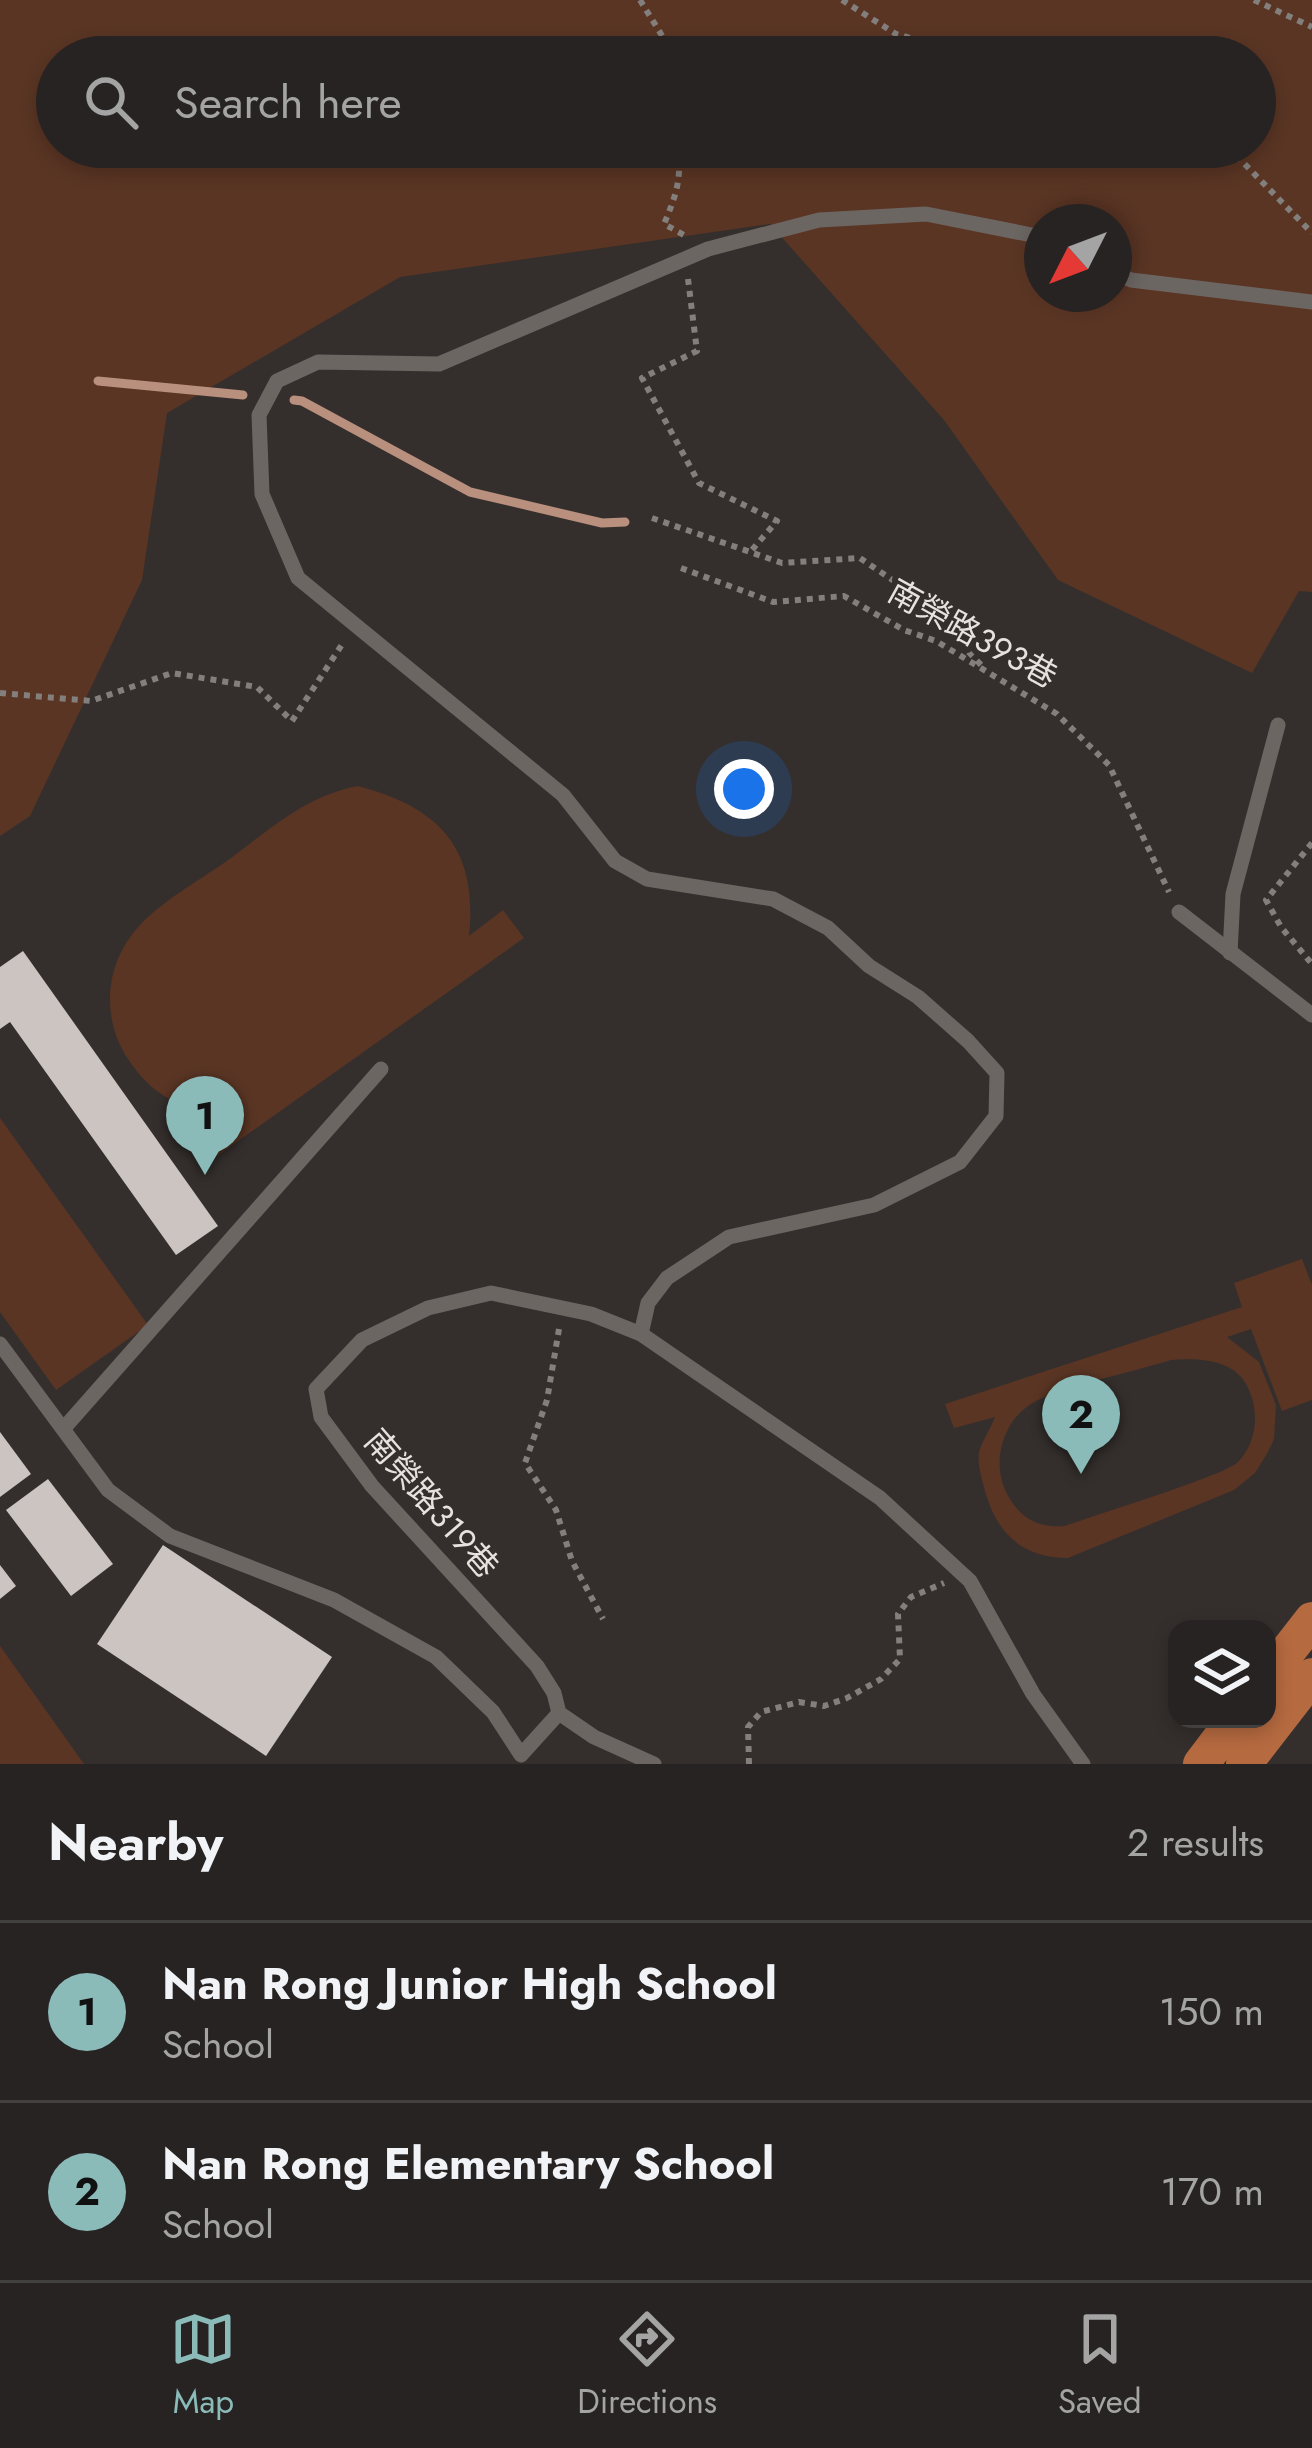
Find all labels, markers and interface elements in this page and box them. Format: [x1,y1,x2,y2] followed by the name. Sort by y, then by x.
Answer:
[36,36,1276,168] search box
[78,69,144,135] icon: search
[174,70,402,135] text: Search here
[1024,204,1132,312] north arrow
[880,568,1066,699] street label: 南榮路393巷
[714,759,774,819] your location
[166,1076,244,1175] pin: 1
[1042,1375,1120,1474] pin: 2
[354,1419,510,1588] street label: 南榮路319巷
[1168,1620,1276,1728] map controls
[1168,1620,1276,1728] button: layers
[48,1805,223,1879] text: Nearby
[1127,1814,1264,1871] text: 2 results
[162,1951,777,2016] text: Nan Rong Junior High School
[77,1983,97,2040] text: 1
[1159,1983,1264,2040] text: 150 m
[162,2016,274,2073] text: School
[162,2131,774,2196] text: Nan Rong Elementary School
[74,2163,100,2220] text: 2
[1160,2163,1264,2220] text: 170 m
[162,2196,274,2253] text: School
[170,2306,236,2425] tab: Map
[577,2306,717,2425] tab: Directions
[1058,2306,1142,2425] tab: Saved

